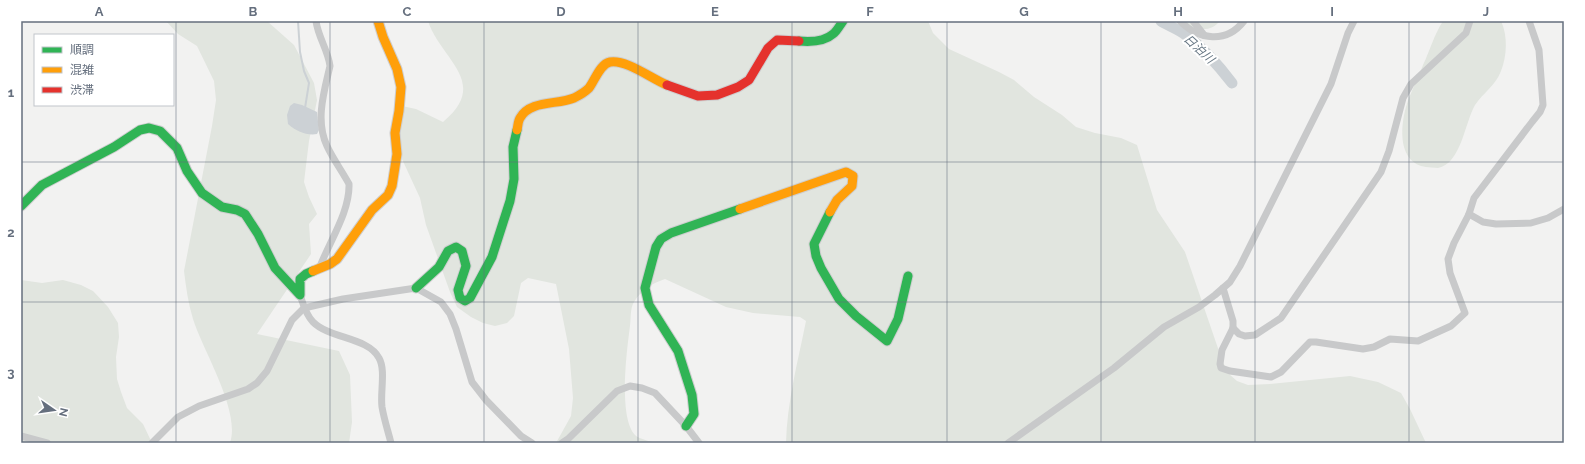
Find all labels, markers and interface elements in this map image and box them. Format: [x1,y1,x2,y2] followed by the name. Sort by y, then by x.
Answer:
[95,4,104,19] text: A
[249,4,258,19] text: B
[403,4,412,19] text: C
[556,4,566,19] text: D
[711,4,719,19] text: E
[866,4,874,19] text: F
[1019,4,1029,19] text: G
[1173,4,1183,19] text: H
[1330,4,1334,19] text: I
[1483,4,1489,19] text: J
[1181,32,1218,68] water label: 日泊川
[34,34,174,106] legend
[70,43,94,57] text: 順調
[70,63,94,77] text: 混雑
[70,83,94,97] text: 渋滞
[8,85,15,100] text: 1
[7,225,15,240] text: 2
[7,365,15,380] text: 3
[34,390,74,430] north arrow
[56,407,71,418] text: N

